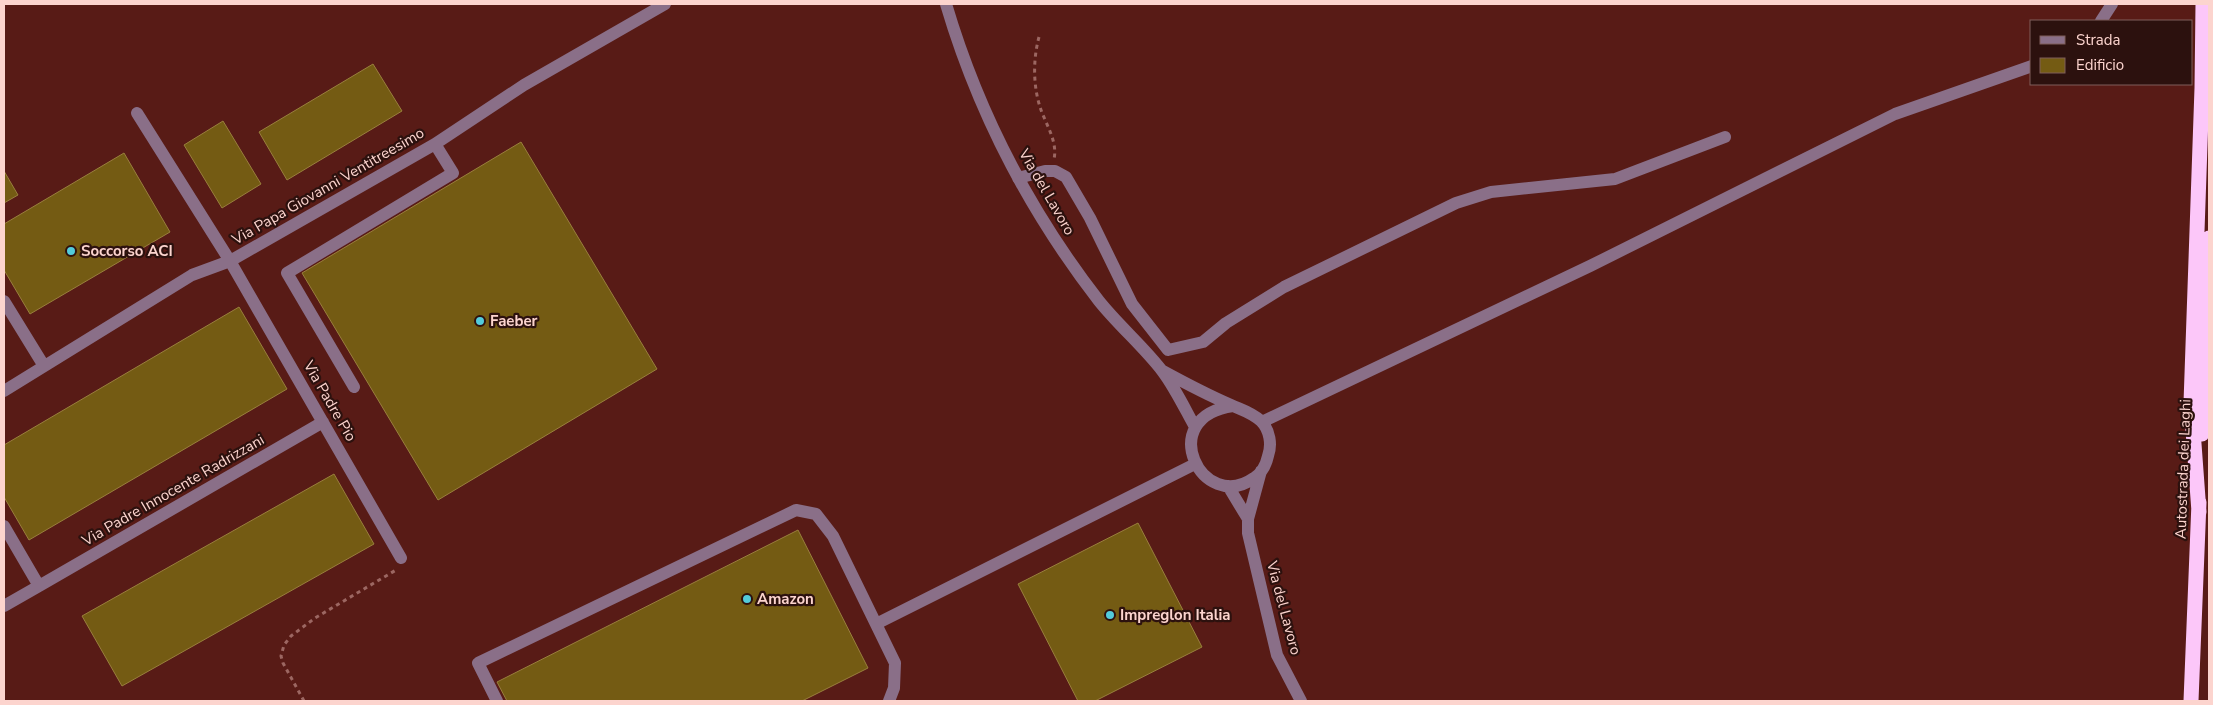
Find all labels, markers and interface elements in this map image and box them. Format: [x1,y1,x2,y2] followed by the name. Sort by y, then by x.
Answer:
[2030,20,2193,85] legend
[2076,30,2120,50] text: Strada
[2076,55,2124,75] text: Edificio
[227,123,428,250] street label: Via Papa Giovanni Ventitreesimo
[1014,144,1080,239] street label: Via del Lavoro
[81,241,173,261] place label: Soccorso ACI
[65,245,77,257] marker: Soccorso ACI
[490,311,538,331] place label: Faeber
[474,315,486,327] marker: Faeber
[298,356,361,445] street label: Via Padre Pio
[2171,399,2195,539] street label: Autostrada dei Laghi
[77,429,268,551] street label: Via Padre Innocente Radrizzani
[1262,558,1306,657] street label: Via del Lavoro
[757,589,814,609] place label: Amazon
[741,593,753,605] marker: Amazon
[1120,605,1231,625] place label: Impreglon Italia
[1104,609,1116,621] marker: Impreglon Italia

